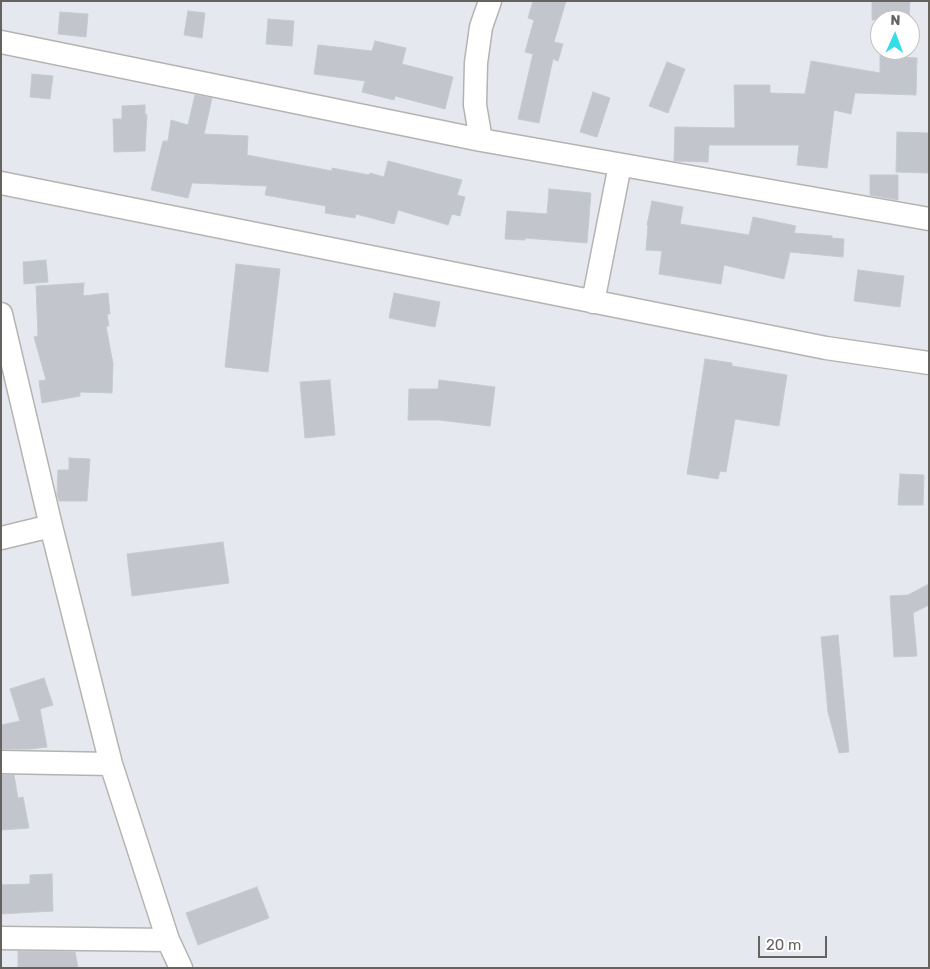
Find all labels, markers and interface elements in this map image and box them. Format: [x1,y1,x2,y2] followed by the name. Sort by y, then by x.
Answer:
[870,10,920,60] north arrow
[890,12,901,29] text: N
[760,926,829,958] scale bar
[766,936,801,954] text: 20 m

